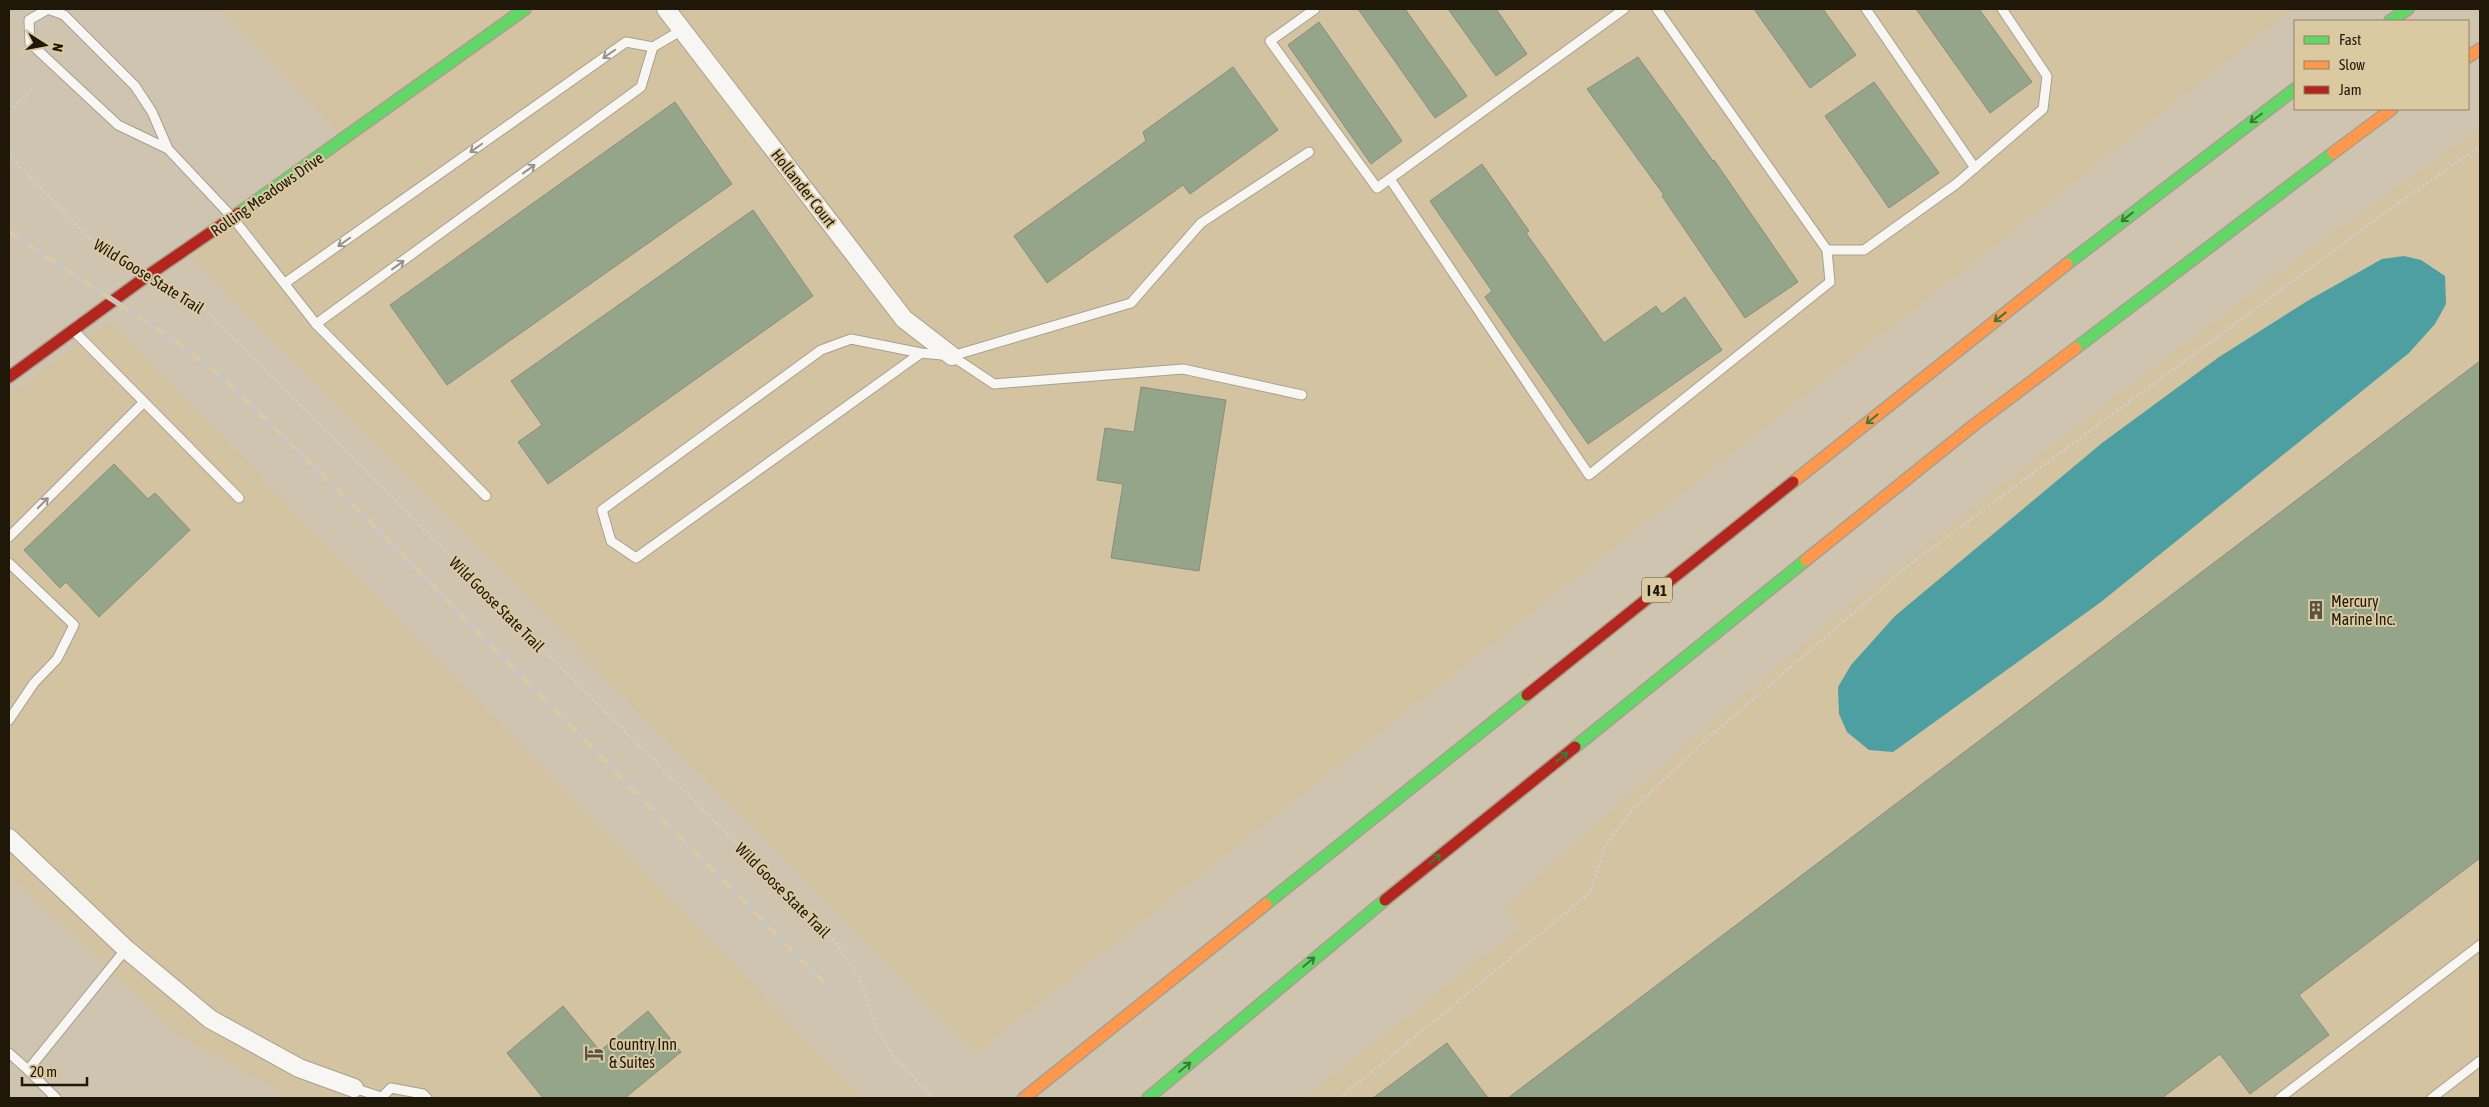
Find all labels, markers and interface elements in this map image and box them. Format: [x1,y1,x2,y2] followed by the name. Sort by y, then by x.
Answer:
[20,20,70,70] north arrow
[2294,20,2469,110] legend
[2339,31,2361,48] text: Fast
[49,42,66,53] text: N
[602,49,616,59] one-way arrow
[2339,56,2365,73] text: Slow
[2339,81,2362,98] text: Jam
[2250,113,2263,124] one-way arrow
[469,143,483,153] one-way arrow
[768,145,840,231] street label: Hollander Court
[207,148,327,240] street label: Rolling Meadows Drive
[522,164,536,174] one-way arrow
[2121,211,2134,222] one-way arrow
[91,235,208,317] street label: Wild Goose State Trail
[337,237,351,247] one-way arrow
[391,260,405,270] one-way arrow
[1993,312,2006,323] one-way arrow
[1866,413,1879,424] one-way arrow
[37,496,49,509] one-way arrow
[446,553,549,656] street label: Wild Goose State Trail
[1642,578,1672,602] road number: I 41
[2331,592,2396,628] place label: Mercury Marine Inc.
[2305,599,2327,621] building icon: Mercury Marine Inc.
[1555,752,1568,763] one-way arrow
[732,839,835,942] street label: Wild Goose State Trail
[1428,854,1441,865] one-way arrow
[1303,956,1316,968] one-way arrow
[609,1035,677,1071] place label: Country Inn & Suites
[583,1042,605,1064] hotel icon: Country Inn & Suites
[22,1054,88,1086] scale bar
[1179,1061,1192,1072] one-way arrow
[30,1063,57,1080] text: 20 m

